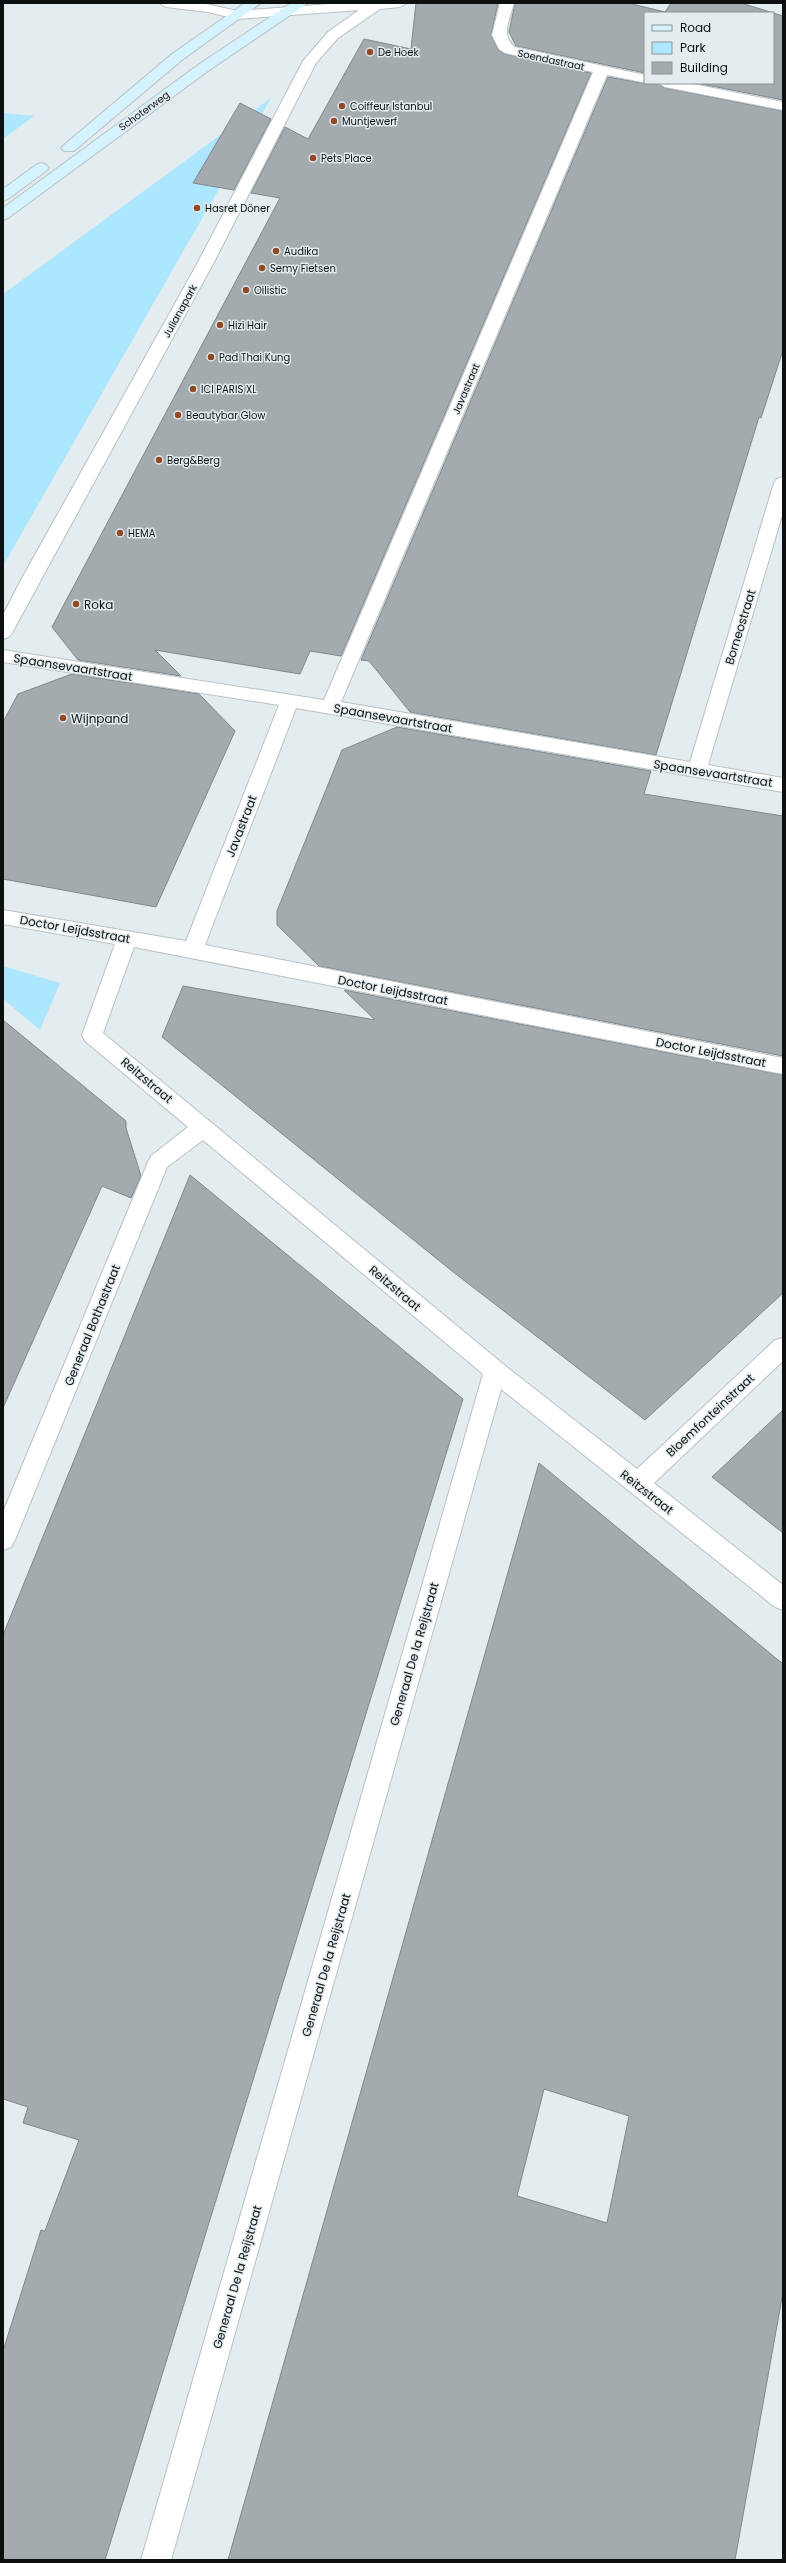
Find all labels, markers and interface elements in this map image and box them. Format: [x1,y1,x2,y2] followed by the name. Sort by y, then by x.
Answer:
[644,12,774,84] legend
[680,19,711,36] text: Road
[680,39,707,56] text: Park
[378,45,419,60] place label: De Hoek
[516,46,586,74] street label: Soendastraat
[365,47,375,57] marker: De Hoek
[680,59,728,76] text: Building
[116,87,172,135] street label: Schoterweg
[350,99,432,114] place label: Coiffeur Istanbul
[337,101,347,111] marker: Coiffeur Istanbul
[342,114,397,129] place label: Muntjewerf
[329,116,339,126] marker: Muntjewerf
[321,151,372,166] place label: Pets Place
[308,153,318,163] marker: Pets Place
[205,201,270,216] place label: Hasret Döner
[192,203,202,213] marker: Hasret Döner
[284,244,318,259] place label: Audika
[271,246,281,256] marker: Audika
[270,261,336,276] place label: Semy Fietsen
[257,263,267,273] marker: Semy Fietsen
[159,281,201,340] street label: Julianapark
[254,283,287,298] place label: Oilistic
[241,285,251,295] marker: Oilistic
[228,318,267,333] place label: Hizi Hair
[215,320,225,330] marker: Hizi Hair
[219,350,290,365] place label: Pad Thai Kung
[206,352,216,362] marker: Pad Thai Kung
[449,361,484,417] street label: Javastraat
[201,382,257,397] place label: ICI PARIS XL
[188,384,198,394] marker: ICI PARIS XL
[186,408,266,423] place label: Beautybar Glow
[173,410,183,420] marker: Beautybar Glow
[167,453,220,468] place label: Berg&Berg
[154,455,164,465] marker: Berg&Berg
[128,526,156,541] place label: HEMA
[115,528,125,538] marker: HEMA
[720,587,760,667] street label: Borneostraat
[84,596,113,613] place label: Roka
[71,599,81,609] marker: Roka
[12,649,134,685] street label: Spaansevaartstraat
[332,699,454,737] street label: Spaansevaartstraat
[71,710,128,727] place label: Wijnpand
[58,713,68,723] marker: Wijnpand
[652,755,774,791] street label: Spaansevaartstraat
[221,793,261,859] street label: Javastraat
[18,911,132,947] street label: Doctor Leijdsstraat
[336,971,450,1009] street label: Doctor Leijdsstraat
[654,1033,768,1071] street label: Doctor Leijdsstraat
[117,1053,177,1107] street label: Reitzstraat
[365,1261,425,1315] street label: Reitzstraat
[60,1262,124,1388] street label: Generaal Bothastraat
[662,1369,758,1461] street label: Bloemfonteinstraat
[617,1466,677,1518] street label: Reitzstraat
[385,1580,443,1728] street label: Generaal De la Reijstraat
[297,1891,355,2039] street label: Generaal De la Reijstraat
[208,2203,266,2351] street label: Generaal De la Reijstraat

